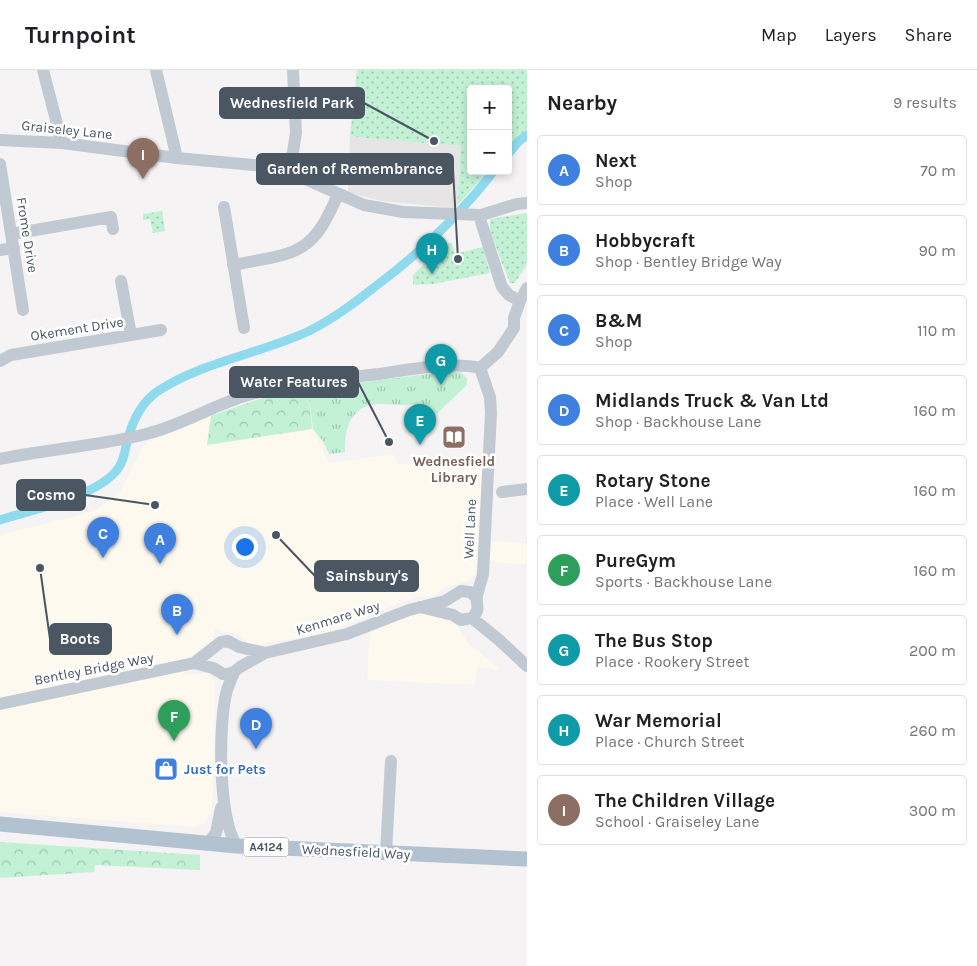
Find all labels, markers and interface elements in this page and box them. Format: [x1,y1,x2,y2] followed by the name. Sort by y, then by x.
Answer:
[25,21,136,49] text: Turnpoint
[761,24,797,46] text: Map
[825,24,877,46] text: Layers
[905,24,952,46] text: Share
[467,85,512,175] map controls
[467,85,512,130] button: +
[220,88,364,118] callout: Wednesfield Park
[547,91,617,115] text: Nearby
[893,93,957,112] text: 9 results
[230,94,354,112] text: Wednesfield Park
[21,117,113,143] street label: Graiseley Lane
[467,130,512,175] button: −
[127,138,159,179] pin: I
[595,150,637,172] text: Next
[257,154,453,184] callout: Garden of Remembrance
[267,160,443,178] text: Garden of Remembrance
[559,161,569,180] text: A
[920,161,956,180] text: 70 m
[595,172,632,191] text: Shop
[13,196,41,274] street label: Frome Drive
[595,230,695,252] text: Hobbycraft
[416,233,448,274] pin: H
[559,241,569,260] text: B
[918,241,956,260] text: 90 m
[595,252,782,271] text: Shop · Bentley Bridge Way
[595,310,642,332] text: B&M
[29,313,125,345] street label: Okement Drive
[559,321,569,340] text: C
[917,321,956,340] text: 110 m
[595,332,632,351] text: Shop
[425,344,457,385] pin: G
[230,367,358,397] callout: Water Features
[240,373,348,391] text: Water Features
[595,390,829,412] text: Midlands Truck & Van Ltd
[559,401,569,420] text: D
[913,401,956,420] text: 160 m
[404,404,436,445] pin: E
[595,412,762,431] text: Shop · Backhouse Lane
[441,424,467,450] library icon: Wednesfield Library
[413,453,495,486] place label: Wednesfield Library
[595,470,711,492] text: Rotary Stone
[17,480,85,510] callout: Cosmo
[559,481,569,500] text: E
[913,481,956,500] text: 160 m
[27,486,75,504] text: Cosmo
[595,492,713,511] text: Place · Well Lane
[460,498,480,560] street label: Well Lane
[87,517,119,558] pin: C
[144,523,176,564] pin: A
[232,534,258,560] your location
[595,550,676,572] text: PureGym
[315,561,418,591] callout: Sainsbury's
[560,561,568,580] text: F
[913,561,956,580] text: 160 m
[325,567,409,585] text: Sainsbury's
[595,572,772,591] text: Sports · Backhouse Lane
[161,594,193,635] pin: B
[294,597,382,639] street label: Kenmare Way
[50,624,111,654] callout: Boots
[60,630,100,648] text: Boots
[595,630,713,652] text: The Bus Stop
[559,641,569,660] text: G
[909,641,956,660] text: 200 m
[33,649,156,689] street label: Bentley Bridge Way
[595,652,750,671] text: Place · Rookery Street
[158,700,190,741] pin: F
[240,708,272,749] pin: D
[595,710,722,732] text: War Memorial
[558,721,570,740] text: H
[909,721,956,740] text: 260 m
[595,732,745,751] text: Place · Church Street
[153,756,179,782] shop icon: Just for Pets
[184,761,266,778] place label: Just for Pets
[595,790,775,812] text: The Children Village
[562,801,566,820] text: I
[909,801,956,820] text: 300 m
[595,812,759,831] text: School · Graiseley Lane
[244,838,288,856] road number: A4124
[301,841,411,863] street label: Wednesfield Way

